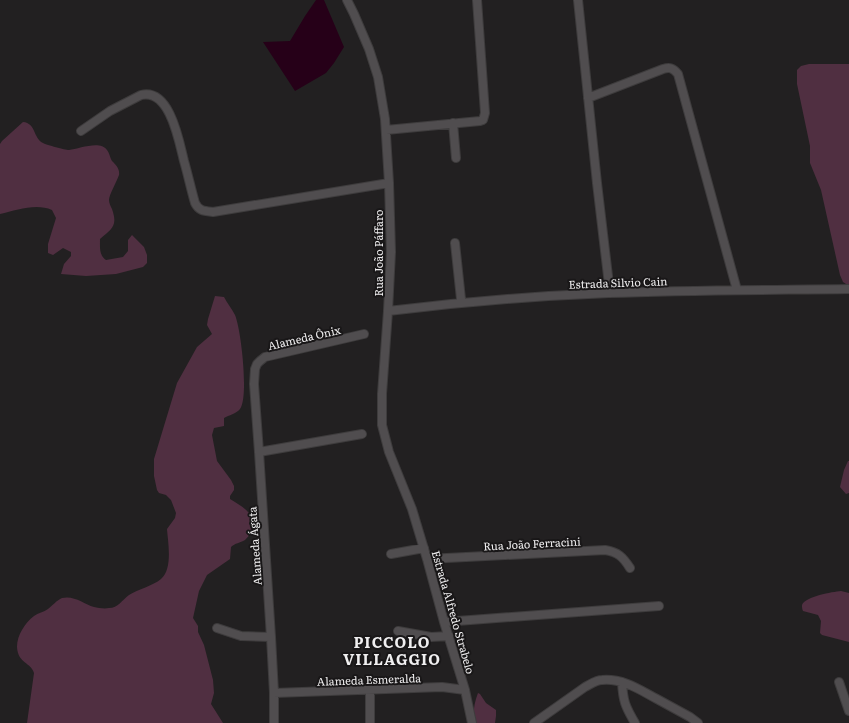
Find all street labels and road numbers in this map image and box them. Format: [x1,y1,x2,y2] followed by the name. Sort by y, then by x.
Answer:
[370,210,386,296] street label: Rua João Páffaro
[568,272,668,292] street label: Estrada Silvio Cain
[266,321,343,353] street label: Alameda Ônix
[243,506,265,586] street label: Alameda Ágata
[483,532,581,554] street label: Rua João Ferracini
[429,548,479,676] street label: Estrada Alfredo Strabelo
[317,669,421,689] street label: Alameda Esmeralda

